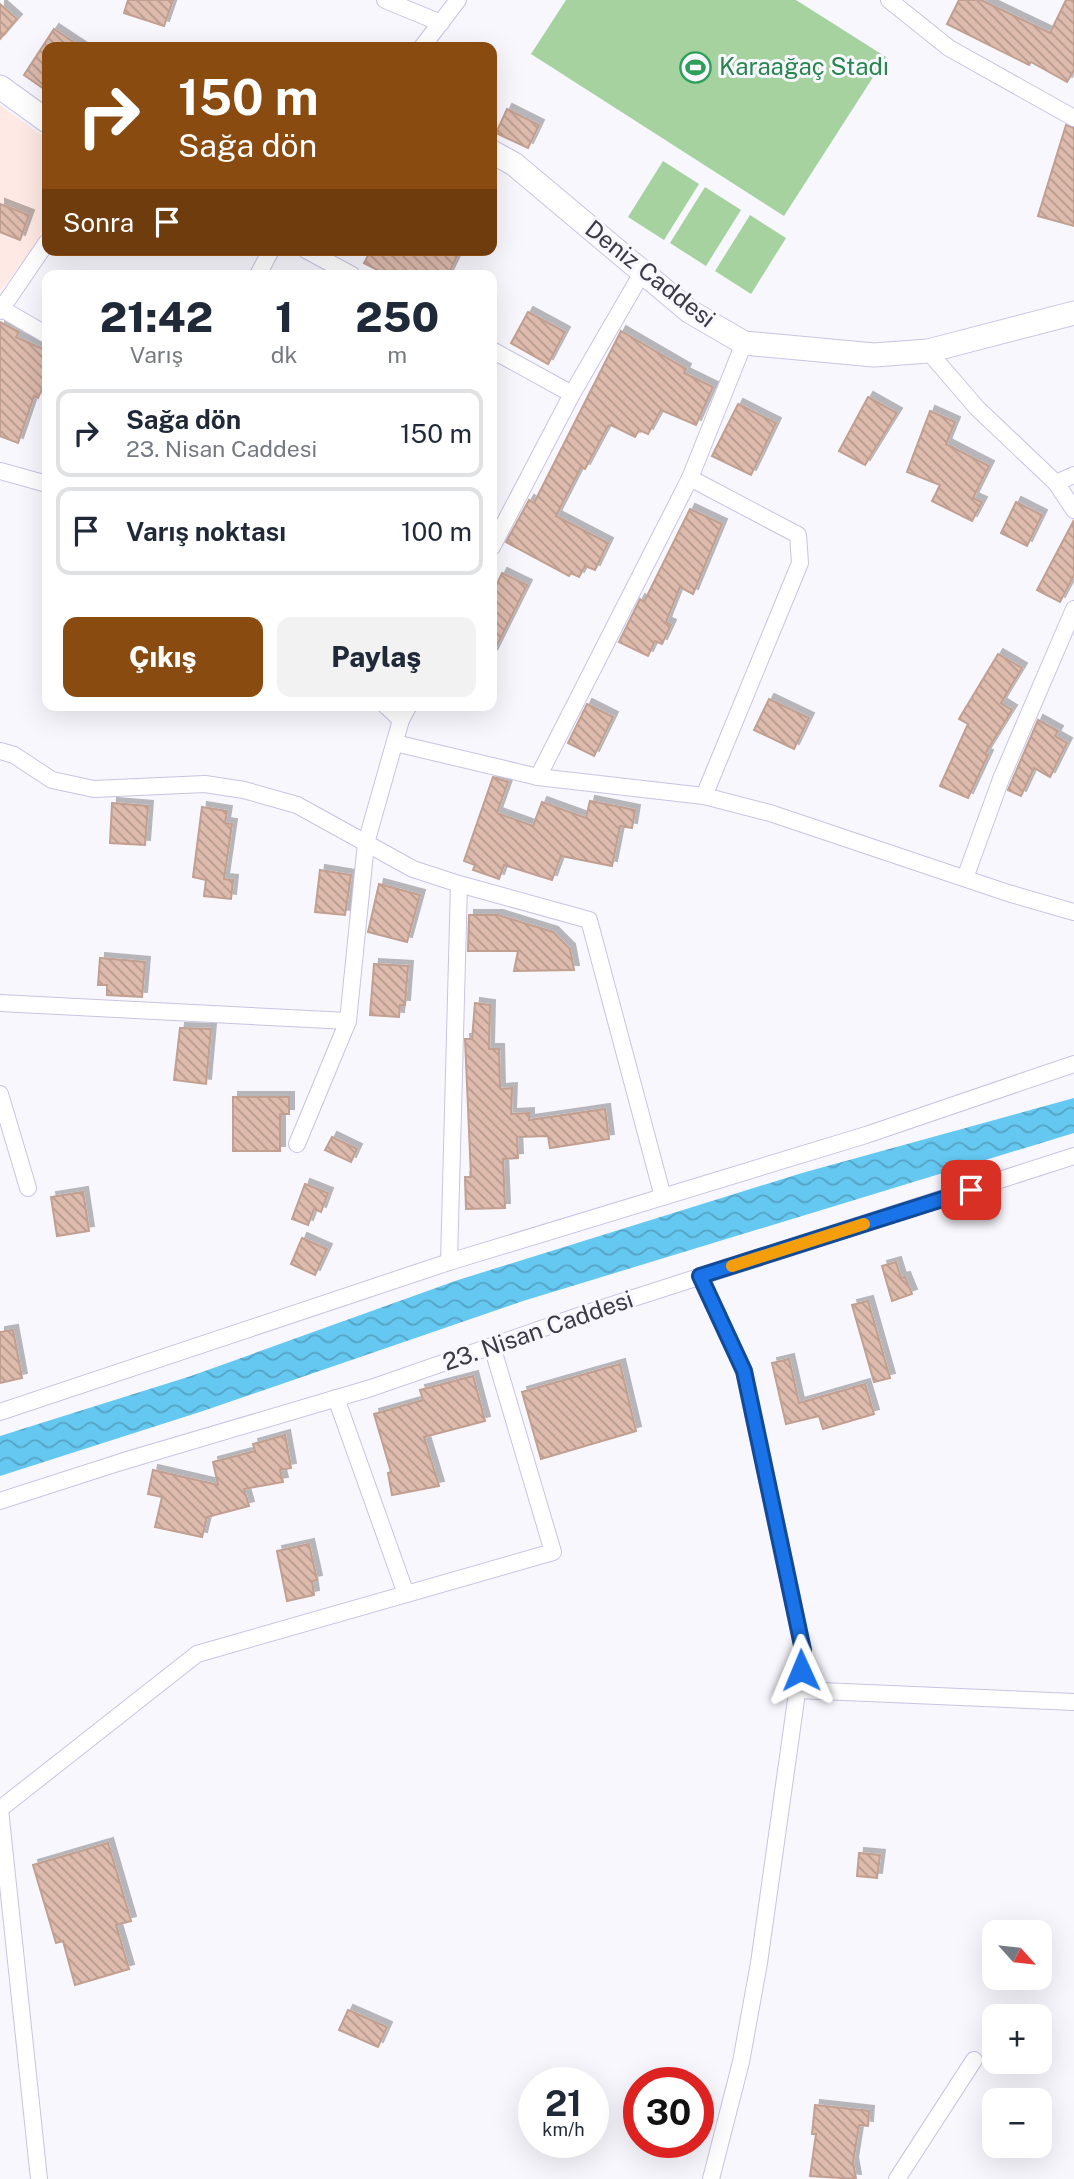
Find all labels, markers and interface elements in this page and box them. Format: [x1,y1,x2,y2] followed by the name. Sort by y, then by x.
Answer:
[679,50,713,84] sports icon: Karaağaç Stadı
[719,52,889,80] place label: Karaağaç Stadı
[178,68,319,126] text: 150 m
[63,70,154,161] icon: right
[178,127,317,164] text: Sağa dön
[148,203,186,241] icon: arrive
[63,207,134,238] text: Sonra
[580,214,721,333] street label: Deniz Caddesi
[100,292,213,341] text: 21:42
[275,292,293,341] text: 1
[355,292,439,341] text: 250
[130,341,183,368] text: Varış
[271,341,298,368] text: dk
[387,341,407,368] text: m
[126,404,241,435] text: Sağa dön
[67,414,105,452] icon: right
[400,418,472,449] text: 150 m
[126,435,317,462] text: 23. Nisan Caddesi
[67,512,105,550] icon: arrive
[126,516,286,547] text: Varış noktası
[401,516,472,547] text: 100 m
[63,617,263,697] button: Çıkış
[277,617,476,697] button: Paylaş
[941,1160,1001,1220] pin
[952,1171,990,1209] icon: arrive
[439,1284,636,1376] street label: 23. Nisan Caddesi
[764,1633,838,1707] position arrow
[982,1920,1052,1990] north arrow
[982,1920,1052,2158] map controls
[982,2004,1052,2074] button: +
[623,2067,714,2158] speed limit sign: 30
[545,2083,582,2124] text: 21
[982,2088,1052,2158] button: −
[542,2119,585,2140] text: km/h

